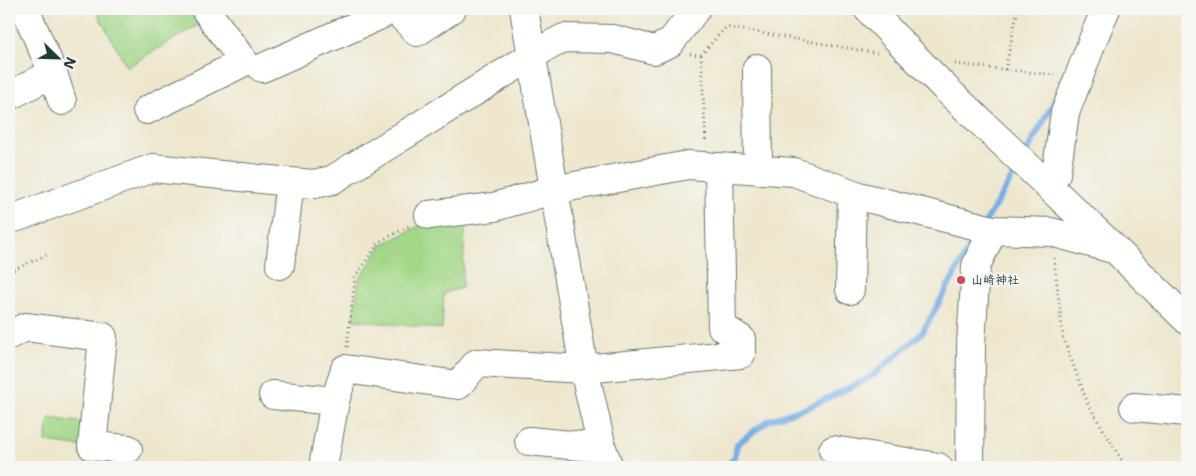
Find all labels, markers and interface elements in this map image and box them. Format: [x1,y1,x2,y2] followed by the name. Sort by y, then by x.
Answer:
[32,32,82,82] north arrow
[60,54,80,72] text: N
[971,272,1019,288] place label: 山﨑神社
[955,274,967,286] marker: 山﨑神社

